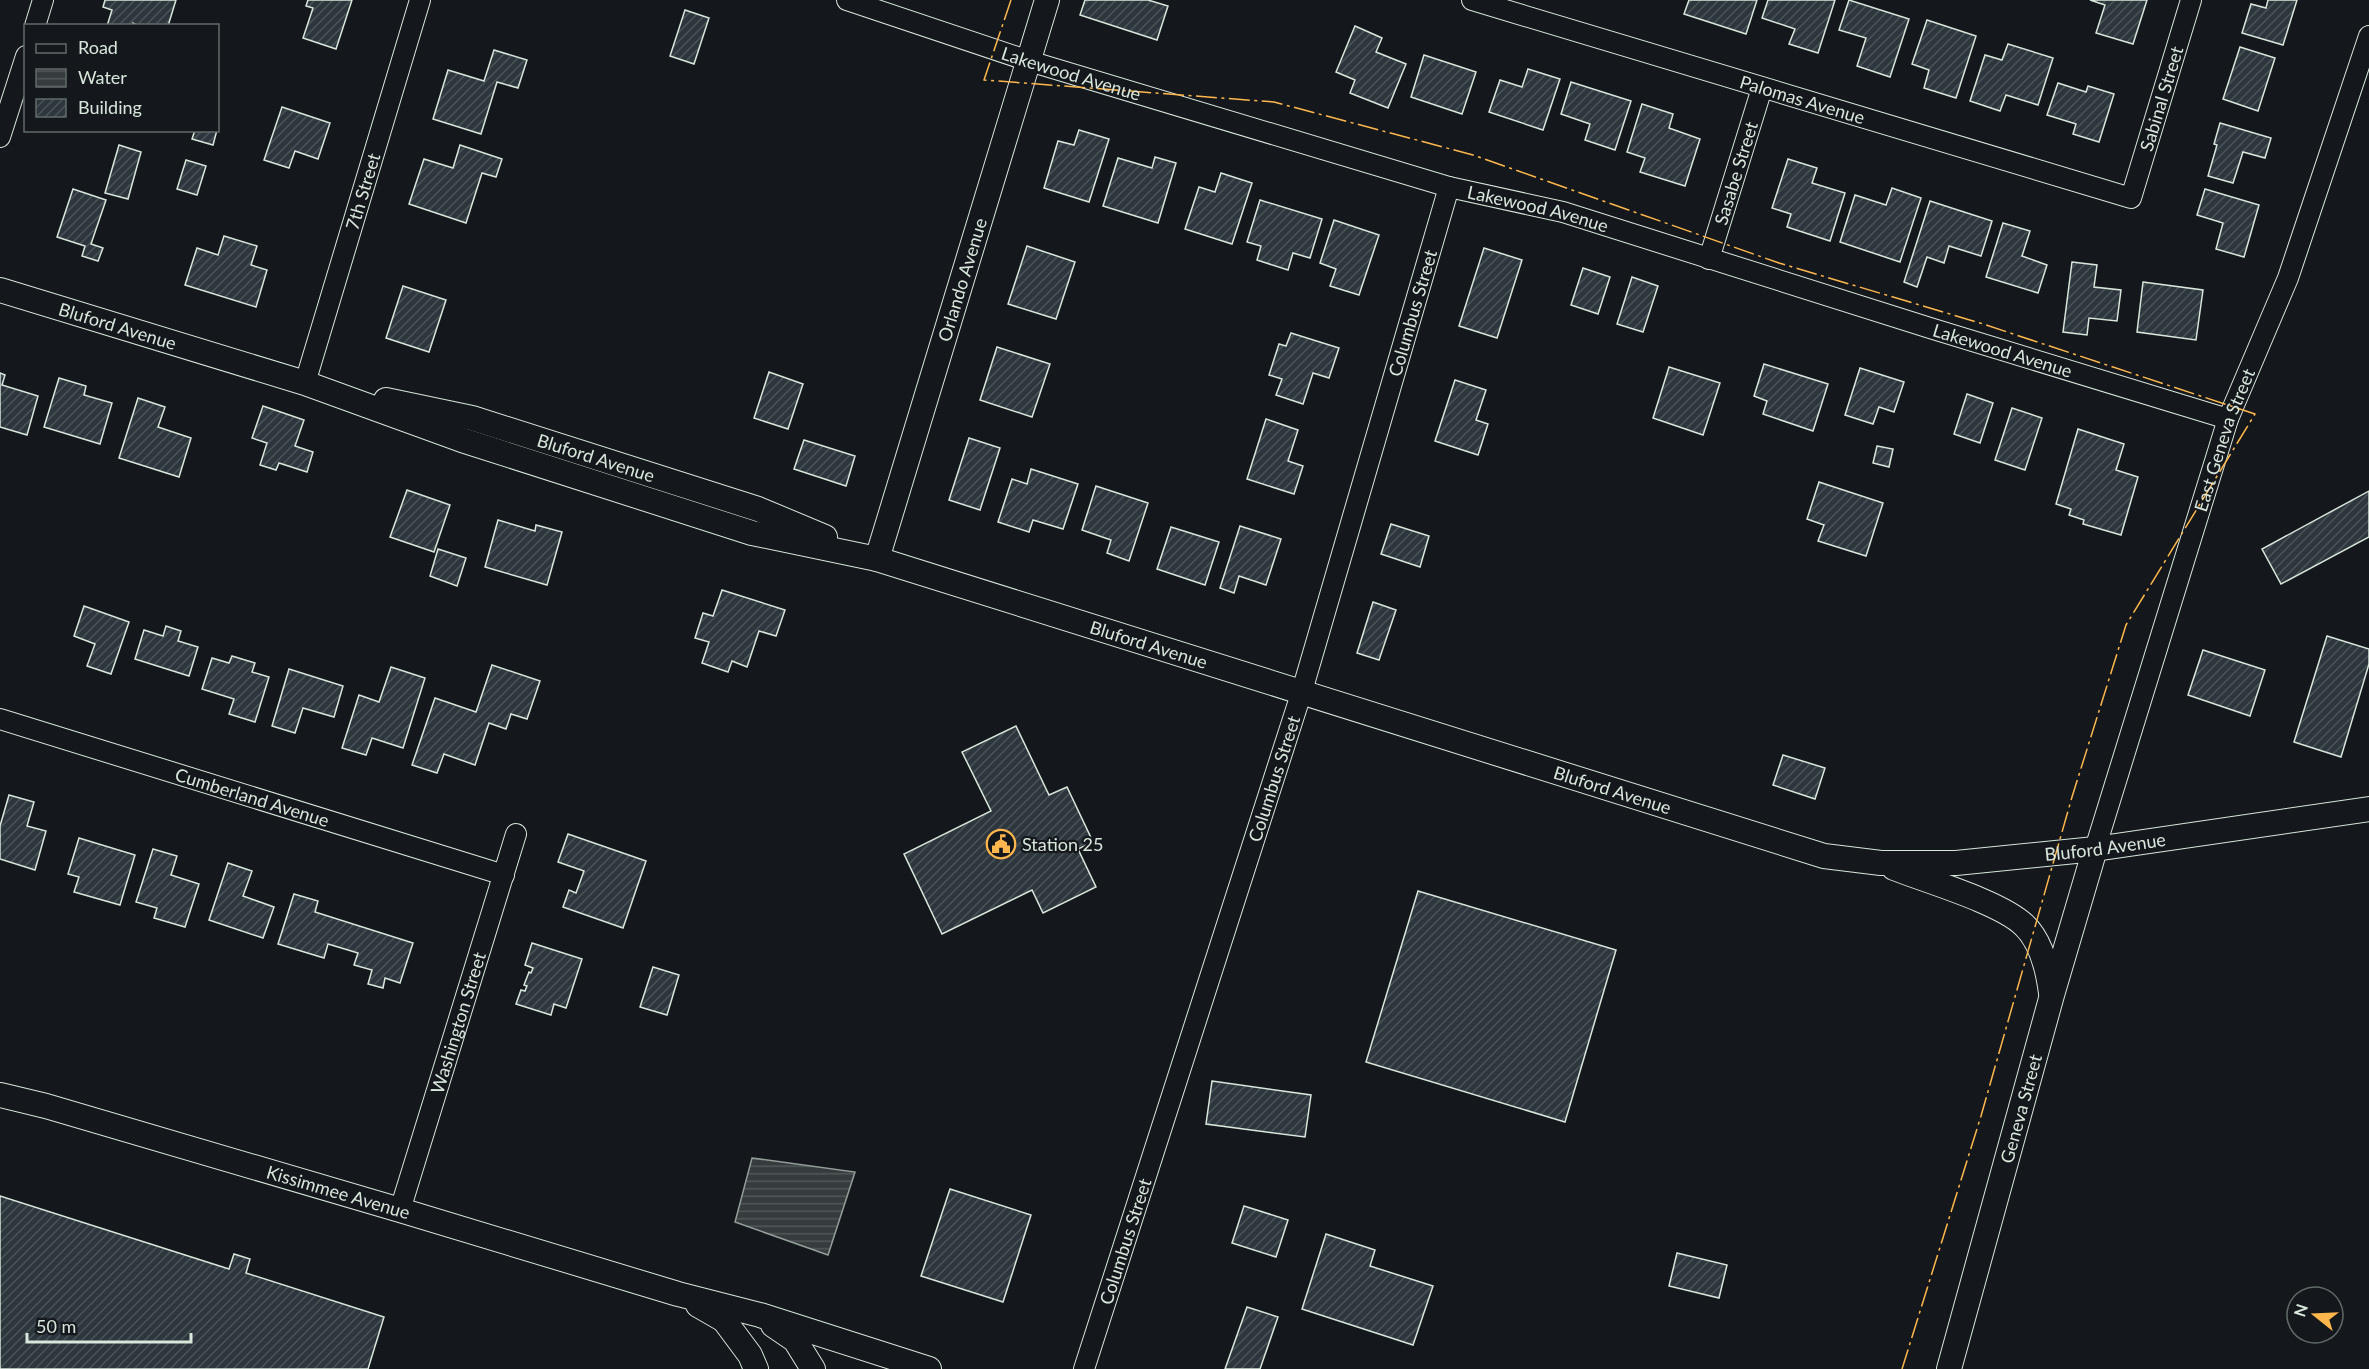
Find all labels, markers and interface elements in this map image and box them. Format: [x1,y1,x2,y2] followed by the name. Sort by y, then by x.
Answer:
[24,24,219,132] legend
[78,36,118,58] text: Road
[999,42,1144,105] street label: Lakewood Avenue
[2135,43,2188,154] street label: Sabinal Street
[78,66,127,88] text: Water
[1737,70,1867,128] street label: Palomas Avenue
[78,96,142,118] text: Building
[1709,118,1762,227] street label: Sasabe Street
[341,150,385,232] street label: 7th Street
[1466,180,1611,237] street label: Lakewood Avenue
[933,215,991,344] street label: Orlando Avenue
[1383,246,1441,379] street label: Columbus Street
[56,298,179,354] street label: Bluford Avenue
[1930,319,2075,382] street label: Lakewood Avenue
[2189,365,2259,514] street label: East Geneva Street
[535,428,657,486] street label: Bluford Avenue
[1087,616,1210,673] street label: Bluford Avenue
[1243,712,1304,845] street label: Columbus Street
[1551,761,1674,818] street label: Bluford Avenue
[173,763,332,831] street label: Cumberland Avenue
[985,828,1017,860] public building icon: Station 25
[2043,828,2167,865] street label: Bluford Avenue
[1022,833,1103,855] place label: Station 25
[426,949,490,1096] street label: Washington Street
[1995,1051,2046,1166] street label: Geneva Street
[264,1160,413,1223] street label: Kissimmee Avenue
[1094,1175,1156,1307] street label: Columbus Street
[2285,1285,2345,1345] north arrow
[2289,1301,2311,1319] text: N
[27,1306,190,1344] scale bar
[36,1315,76,1337] text: 50 m

